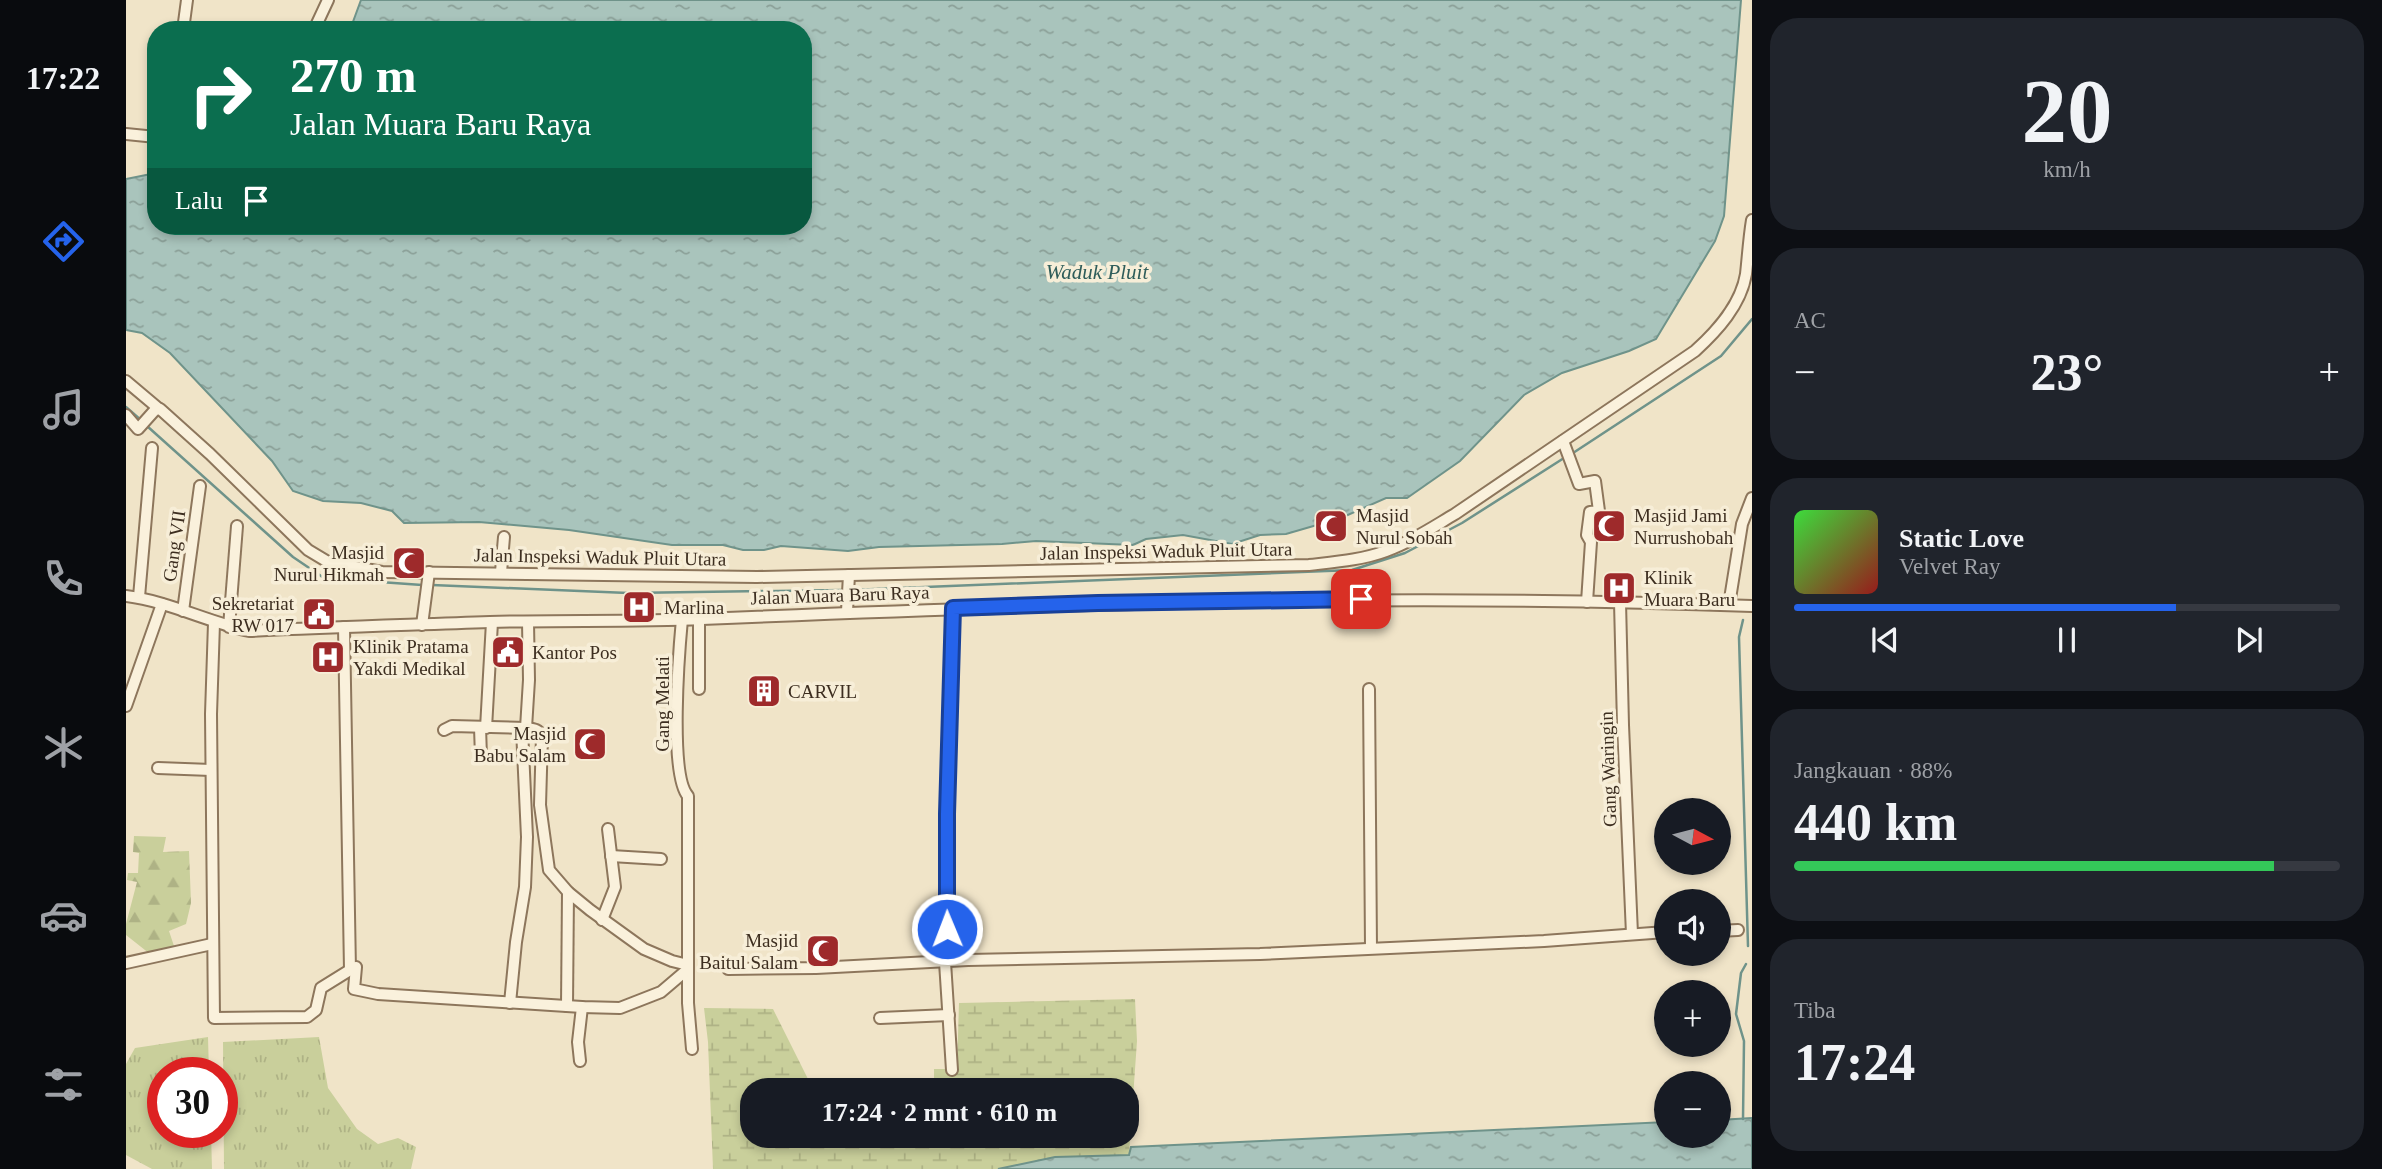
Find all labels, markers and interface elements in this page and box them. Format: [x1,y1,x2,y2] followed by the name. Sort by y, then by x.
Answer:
[290,48,417,103] text: 270 m
[175,49,266,140] icon: right
[26,60,100,96] text: 17:22
[2022,61,2113,162] text: 20
[290,106,591,142] text: Jalan Muara Baru Raya
[2043,157,2091,182] text: km/h
[237,182,275,220] icon: arrive
[175,186,223,215] text: Lalu
[39,217,88,266] icon: directions
[1046,260,1149,284] water label: Waduk Pluit
[1794,308,1826,333] text: AC
[2031,344,2103,401] text: 23°
[1794,351,1815,393] text: −
[2319,351,2340,393] text: +
[39,385,88,434] icon: music
[1356,505,1453,548] place label: Masjid Nurul Sobah
[1634,505,1734,548] place label: Masjid Jami Nurrushobah
[1312,507,1350,545] mosque icon: Masjid Nurul Sobah
[1590,507,1628,545] mosque icon: Masjid Jami Nurrushobah
[159,509,189,583] street label: Gang VII
[1899,524,2024,553] text: Static Love
[1040,538,1293,564] street label: Jalan Inspeksi Waduk Pluit Utara
[274,542,384,585] place label: Masjid Nurul Hikmah
[390,544,428,582] mosque icon: Masjid Nurul Hikmah
[474,544,727,570] street label: Jalan Inspeksi Waduk Pluit Utara
[39,554,88,603] icon: phone
[1899,554,2001,579] text: Velvet Ray
[1644,567,1736,610] place label: Klinik Muara Baru
[1331,569,1391,629] pin
[1600,569,1638,607] hospital icon: Klinik Muara Baru
[1342,580,1380,618] icon: arrive
[750,581,930,609] street label: Jalan Muara Baru Raya
[620,588,658,626] hospital icon: Marlina
[212,593,295,636] place label: Sekretariat RW 017
[300,595,338,633] public building icon: Sekretariat RW 017
[664,597,725,618] place label: Marlina
[1866,621,1904,659] icon: previous
[2048,621,2086,659] icon: pause
[2230,621,2268,659] icon: next
[489,633,527,671] public building icon: Kantor Pos
[353,636,469,679] place label: Klinik Pratama Yakdi Medikal
[309,638,347,676] hospital icon: Klinik Pratama Yakdi Medikal
[532,642,617,663] place label: Kantor Pos
[652,656,673,752] street label: Gang Melati
[745,672,783,710] building icon: CARVIL
[788,681,857,702] place label: CARVIL
[1595,710,1621,827] street label: Gang Waringin
[39,723,88,772] icon: climate
[474,723,566,766] place label: Masjid Babu Salam
[571,725,609,763] mosque icon: Masjid Babu Salam
[1794,758,1952,783] text: Jangkauan · 88%
[1794,794,1957,851] text: 440 km
[1654,798,1731,875] north arrow
[1654,798,1731,1148] map controls
[1654,889,1731,966] button: sound
[39,891,88,940] icon: car
[910,892,984,966] position arrow
[699,930,798,973] place label: Masjid Baitul Salam
[804,932,842,970] mosque icon: Masjid Baitul Salam
[1654,980,1731,1057] button: +
[1794,998,1835,1023] text: Tiba
[1794,1034,1915,1091] text: 17:24
[147,1057,238,1148] speed limit sign: 30
[39,1060,88,1109] icon: filters
[1654,1071,1731,1148] button: −
[822,1098,1057,1127] text: 17:24 · 2 mnt · 610 m

